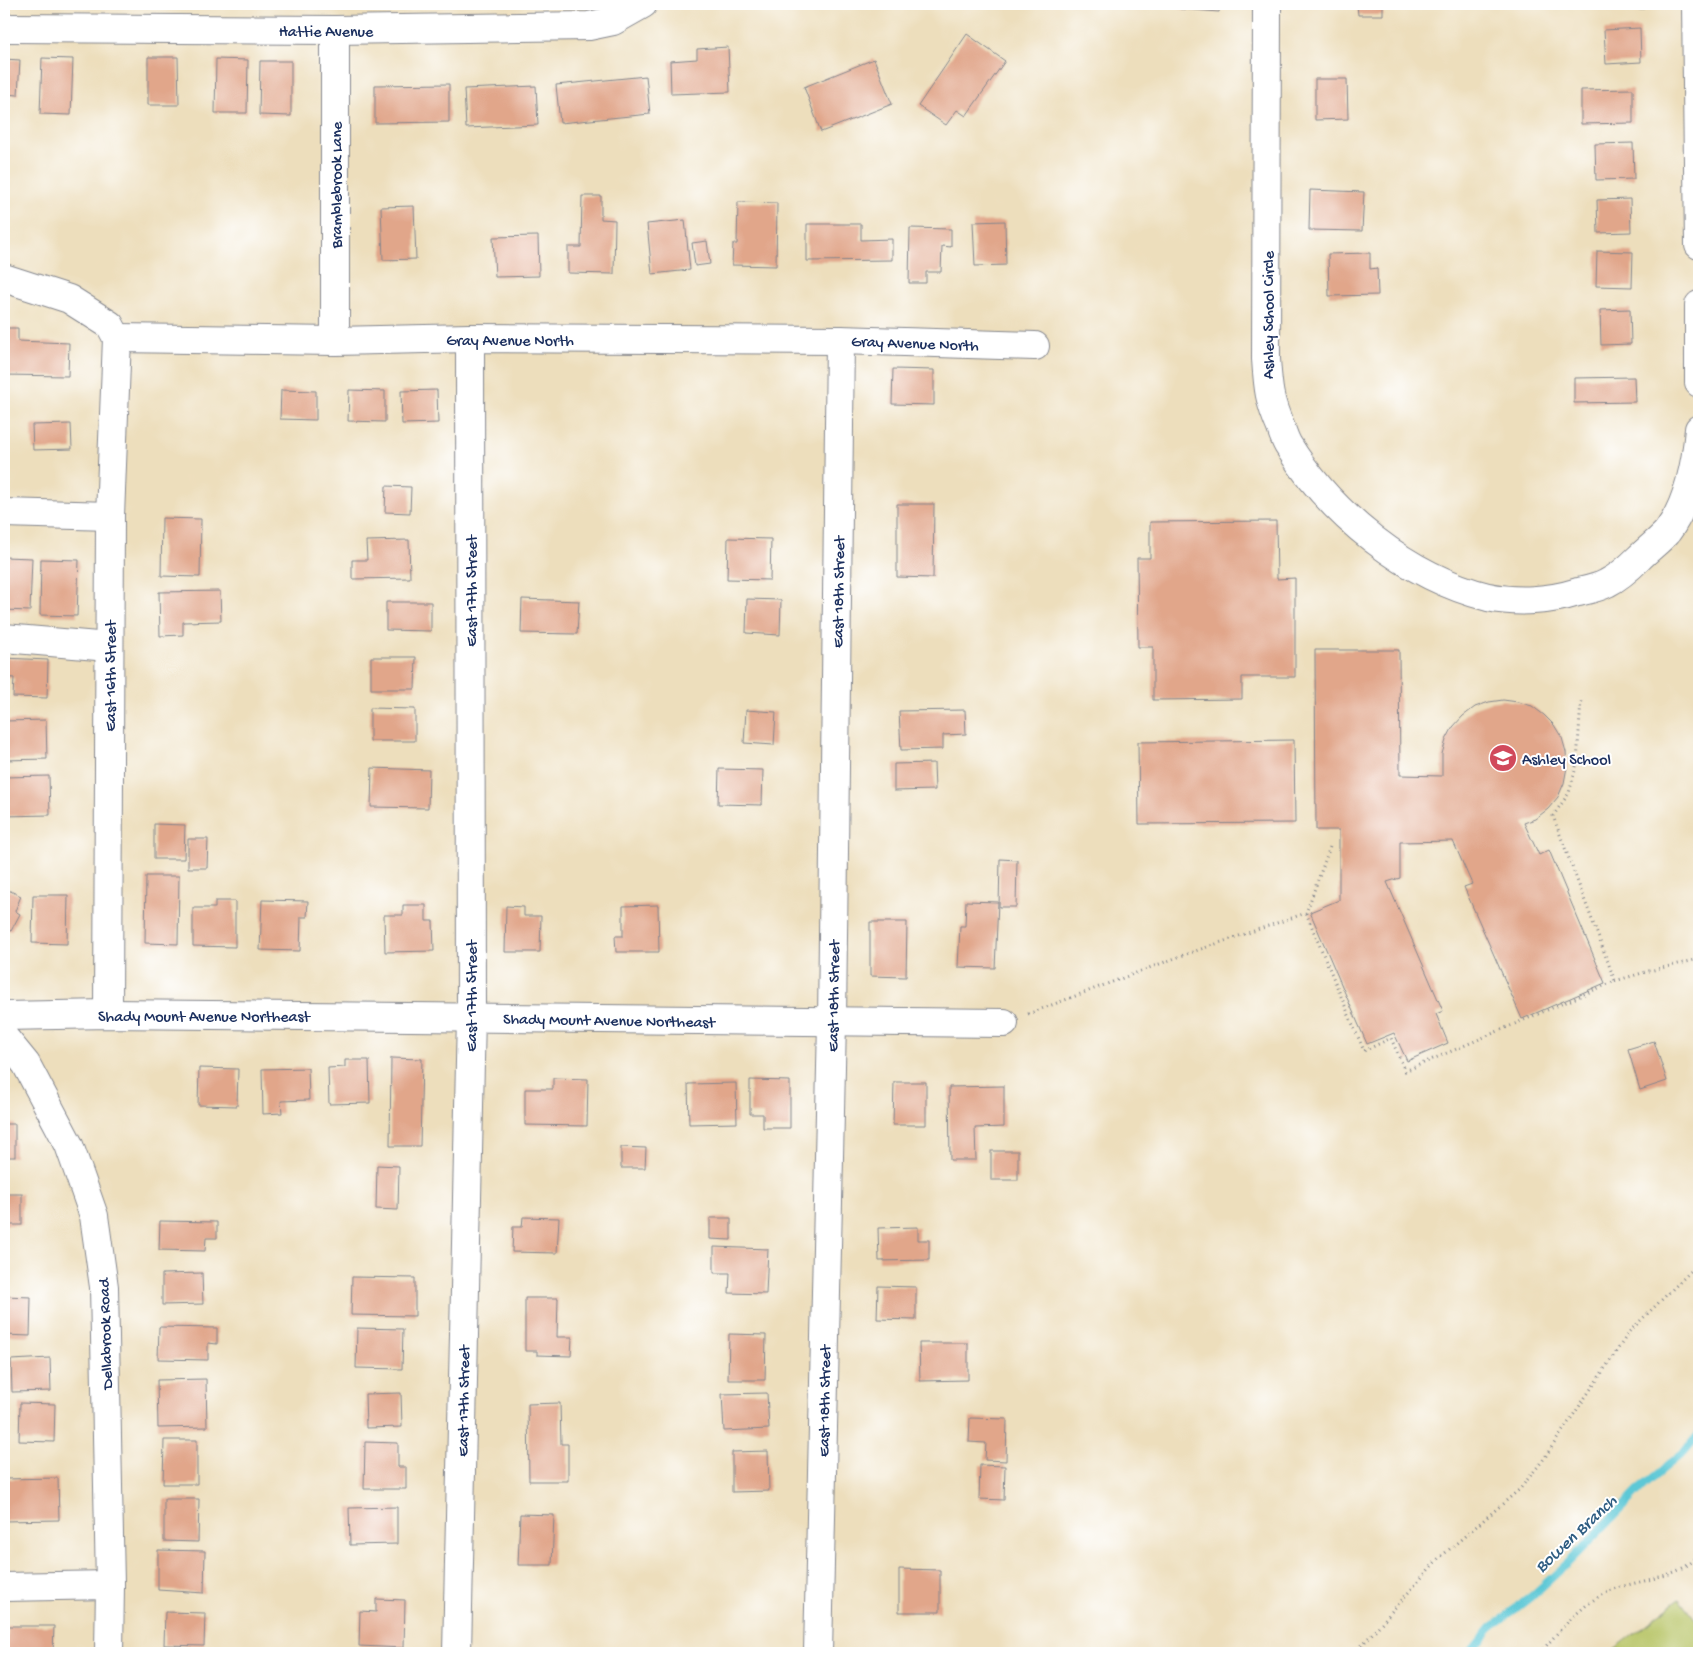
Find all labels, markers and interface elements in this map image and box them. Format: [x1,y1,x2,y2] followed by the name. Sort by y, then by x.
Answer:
[279,24,374,43] street label: Hattie Avenue
[329,121,348,249] street label: Bramblebrook Lane
[1261,250,1280,379] street label: Ashley School Circle
[446,333,574,352] street label: Gray Avenue North
[851,334,979,357] street label: Gray Avenue North
[464,534,483,647] street label: East 17th Street
[830,535,851,648] street label: East 18th Street
[103,619,122,732] street label: East 16th Street
[1488,743,1518,773] school or university icon: Ashley School
[1522,752,1611,771] place label: Ashley School
[464,939,483,1052] street label: East 17th Street
[825,939,846,1052] street label: East 18th Street
[98,1009,311,1028] street label: Shady Mount Avenue Northeast
[503,1011,716,1034] street label: Shady Mount Avenue Northeast
[96,1276,119,1391] street label: Dellabrook Road
[455,1344,476,1457] street label: East 17th Street
[816,1344,837,1457] street label: East 18th Street
[1531,1491,1622,1578] water label: Bowen Branch

